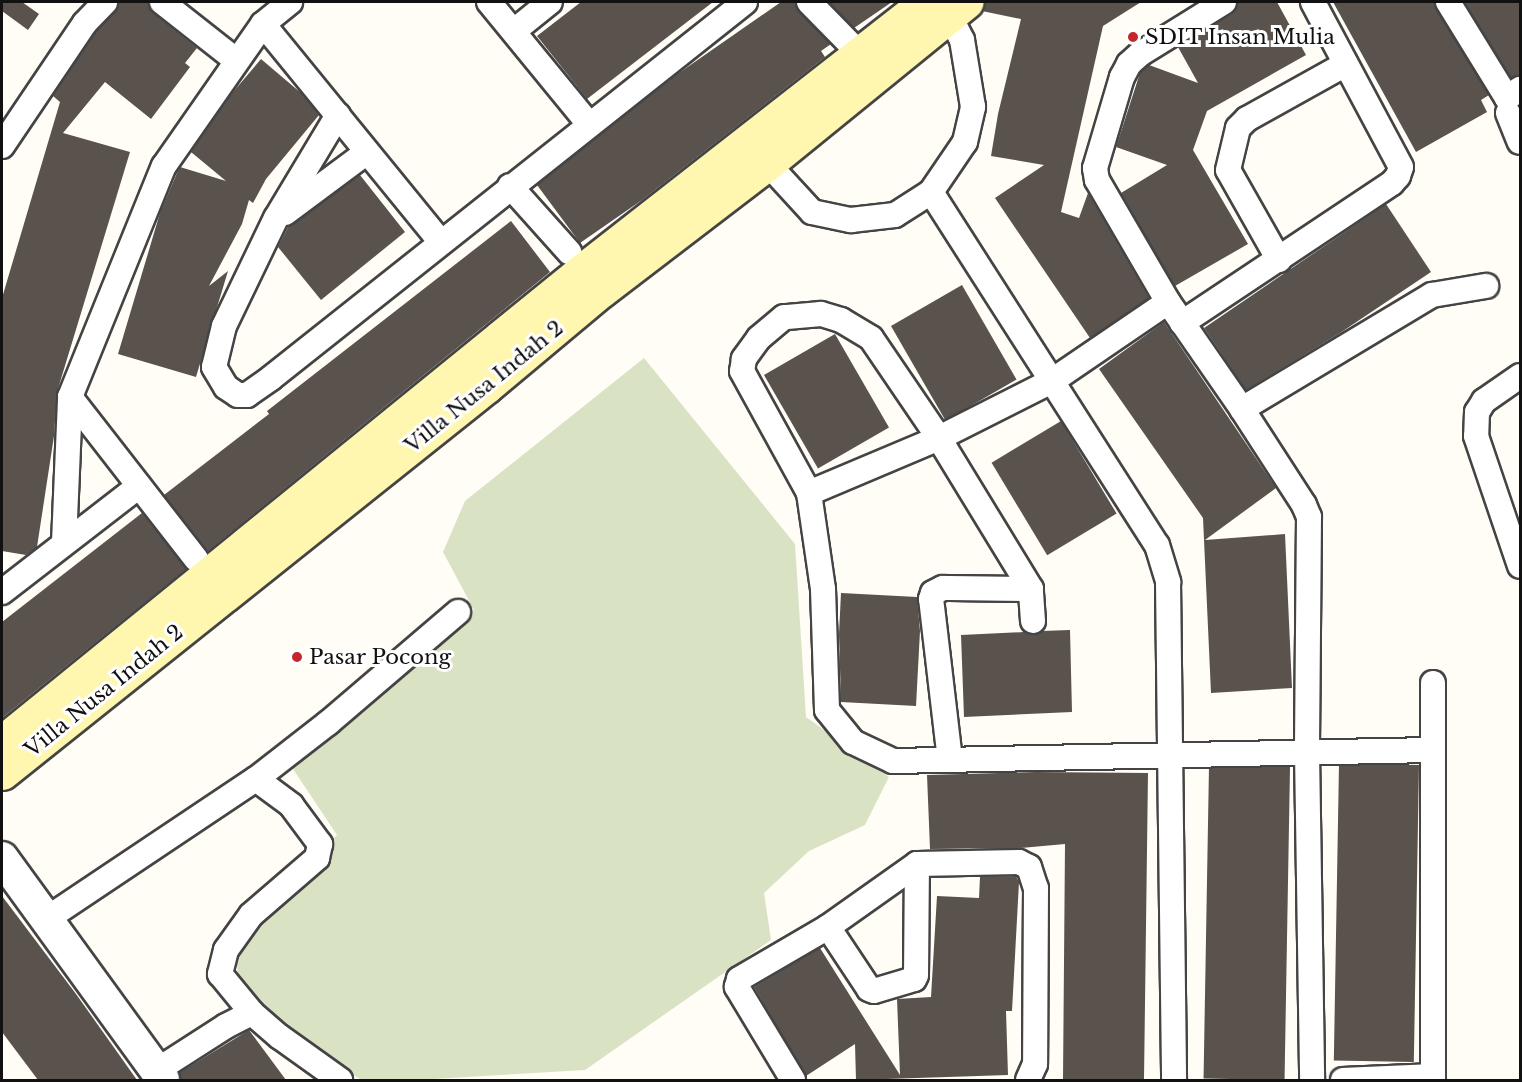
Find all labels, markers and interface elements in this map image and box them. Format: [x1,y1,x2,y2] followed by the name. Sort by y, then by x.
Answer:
[1145,24,1335,50] place label: SDIT Insan Mulia
[1126,30,1140,44] marker: SDIT Insan Mulia
[400,315,568,459] street label: Villa Nusa Indah 2
[20,619,188,763] street label: Villa Nusa Indah 2
[309,644,452,670] place label: Pasar Pocong
[290,650,304,664] marker: Pasar Pocong

